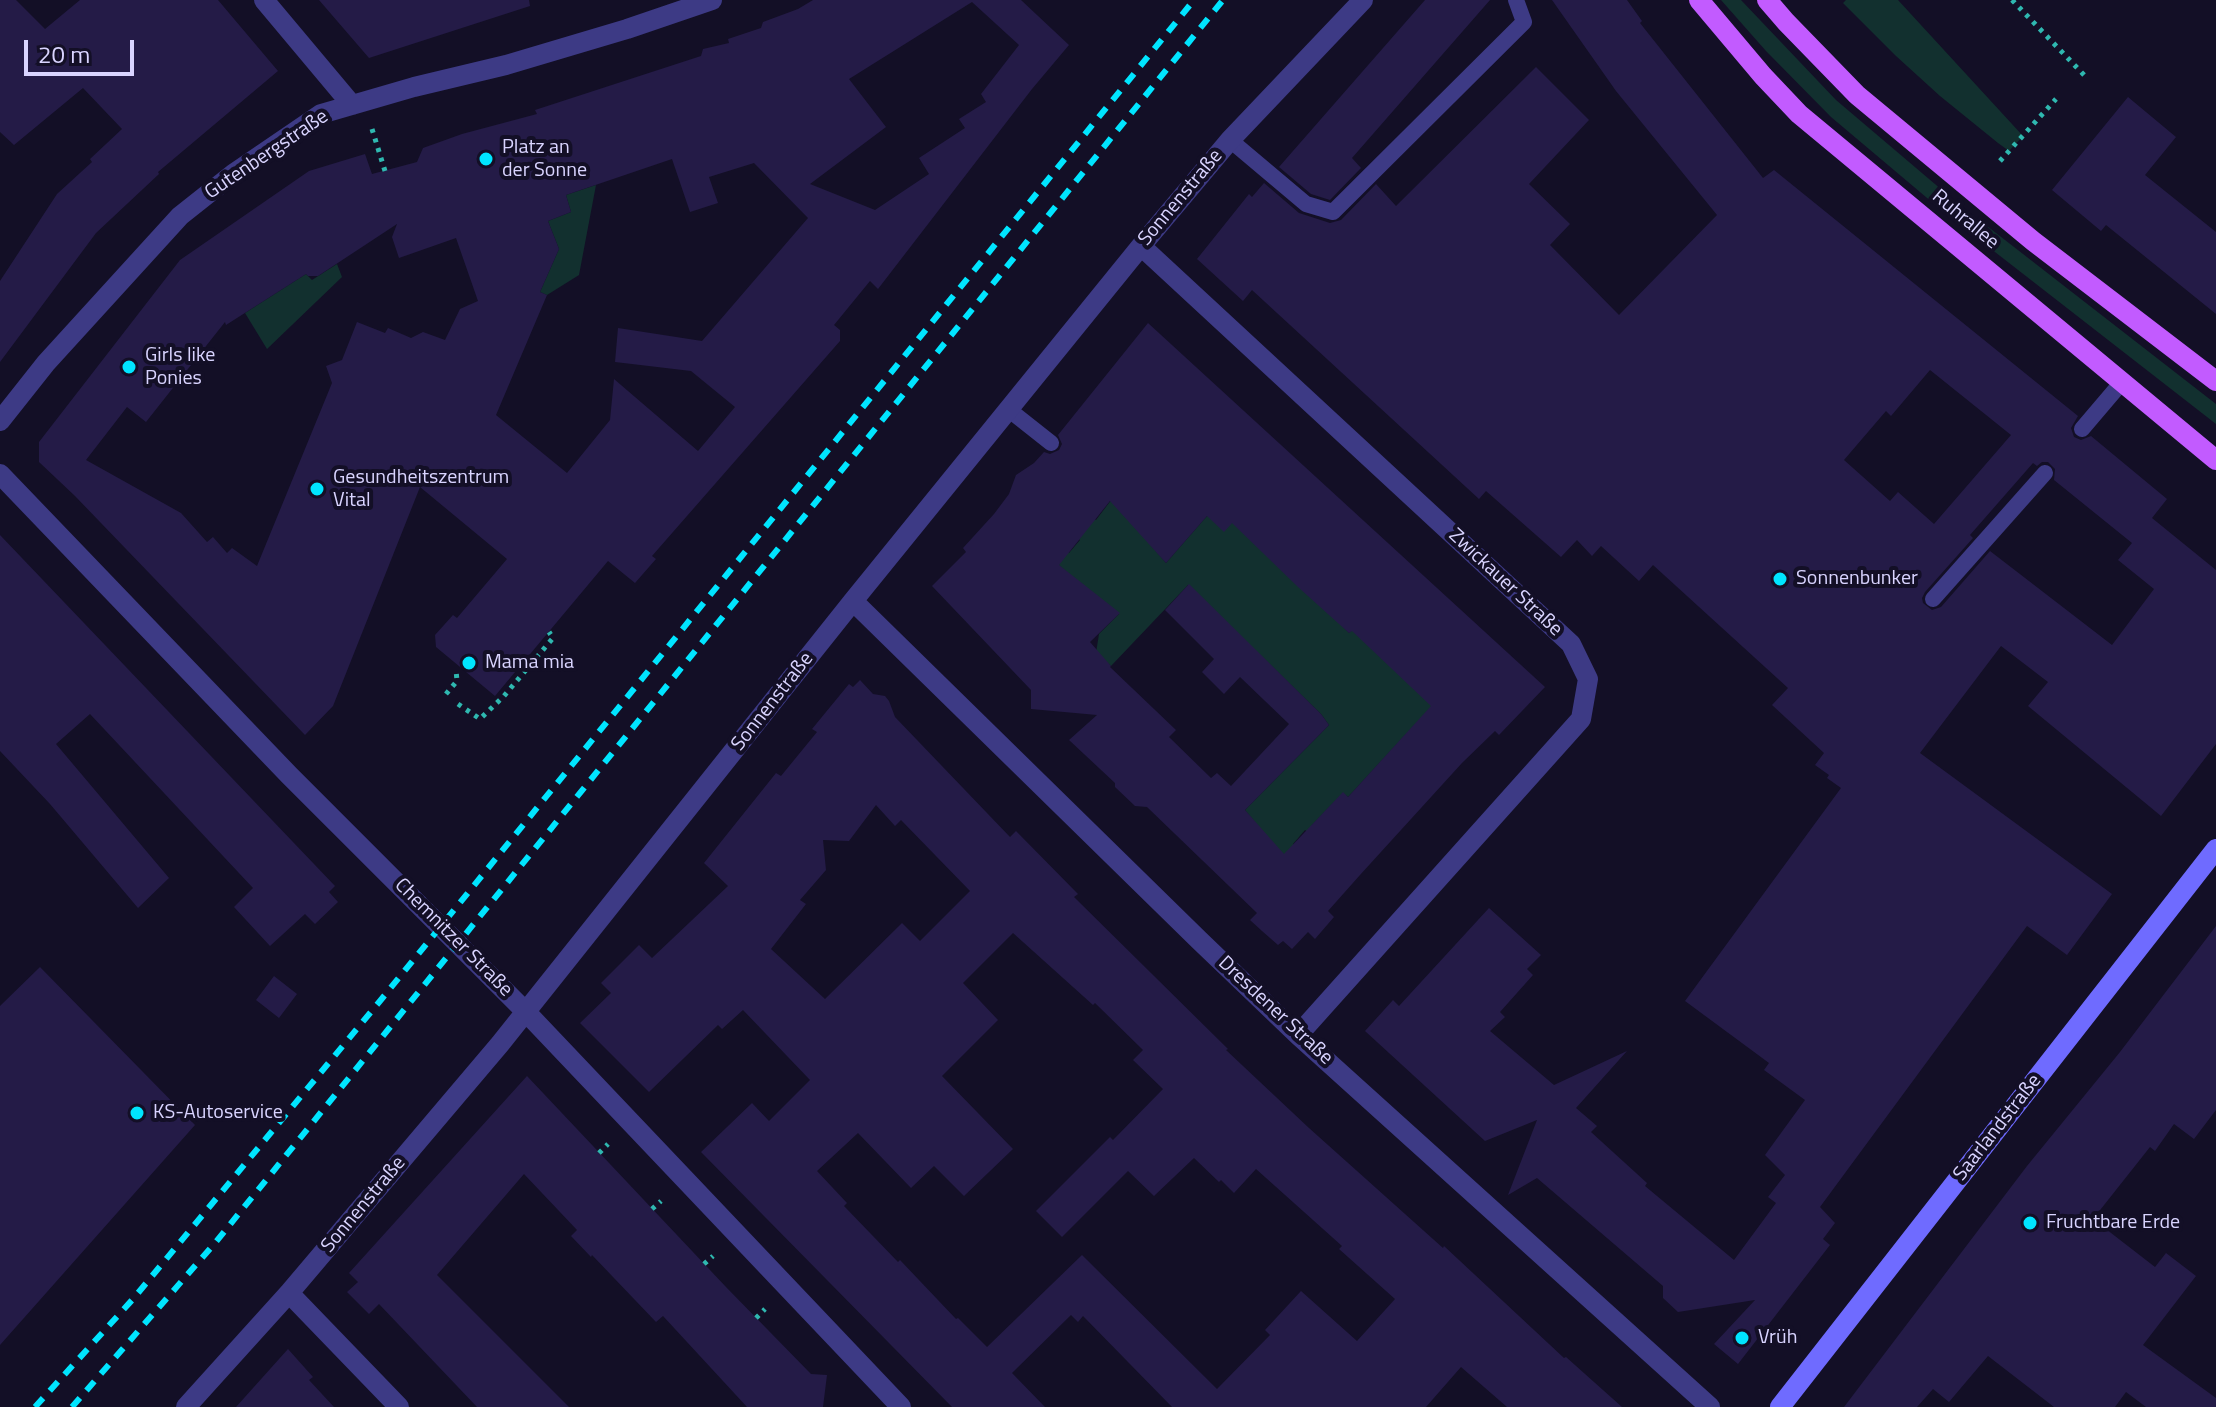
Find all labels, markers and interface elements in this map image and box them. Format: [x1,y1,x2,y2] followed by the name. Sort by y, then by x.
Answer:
[28,24,138,74] scale bar
[38,36,90,72] text: 20 m
[201,105,333,205] street label: Gutenbergstraße
[502,136,587,183] place label: Platz an der Sonne
[1134,145,1228,251] street label: Sonnenstraße
[477,150,495,168] marker: Platz an der Sonne
[1927,185,2003,255] street label: Ruhrallee
[145,344,215,391] place label: Girls like Ponies
[120,358,138,376] marker: Girls like Ponies
[333,466,509,513] place label: Gesundheitszentrum Vital
[308,480,326,498] marker: Gesundheitszentrum Vital
[1443,524,1567,642] street label: Zwickauer Straße
[1796,567,1918,591] place label: Sonnenbunker
[1771,570,1789,588] marker: Sonnenbunker
[727,648,819,756] street label: Sonnenstraße
[485,651,574,675] place label: Mama mia
[460,654,478,672] marker: Mama mia
[389,874,517,1002] street label: Chemnitzer Straße
[1213,952,1337,1070] street label: Dresdener Straße
[1949,1070,2047,1186] street label: Saarlandstraße
[153,1101,283,1125] place label: KS-Autoservice
[128,1104,146,1122] marker: KS-Autoservice
[317,1152,411,1258] street label: Sonnenstraße
[2046,1211,2180,1235] place label: Fruchtbare Erde
[2021,1214,2039,1232] marker: Fruchtbare Erde
[1758,1326,1797,1350] place label: Vrüh
[1733,1329,1751,1347] marker: Vrüh

